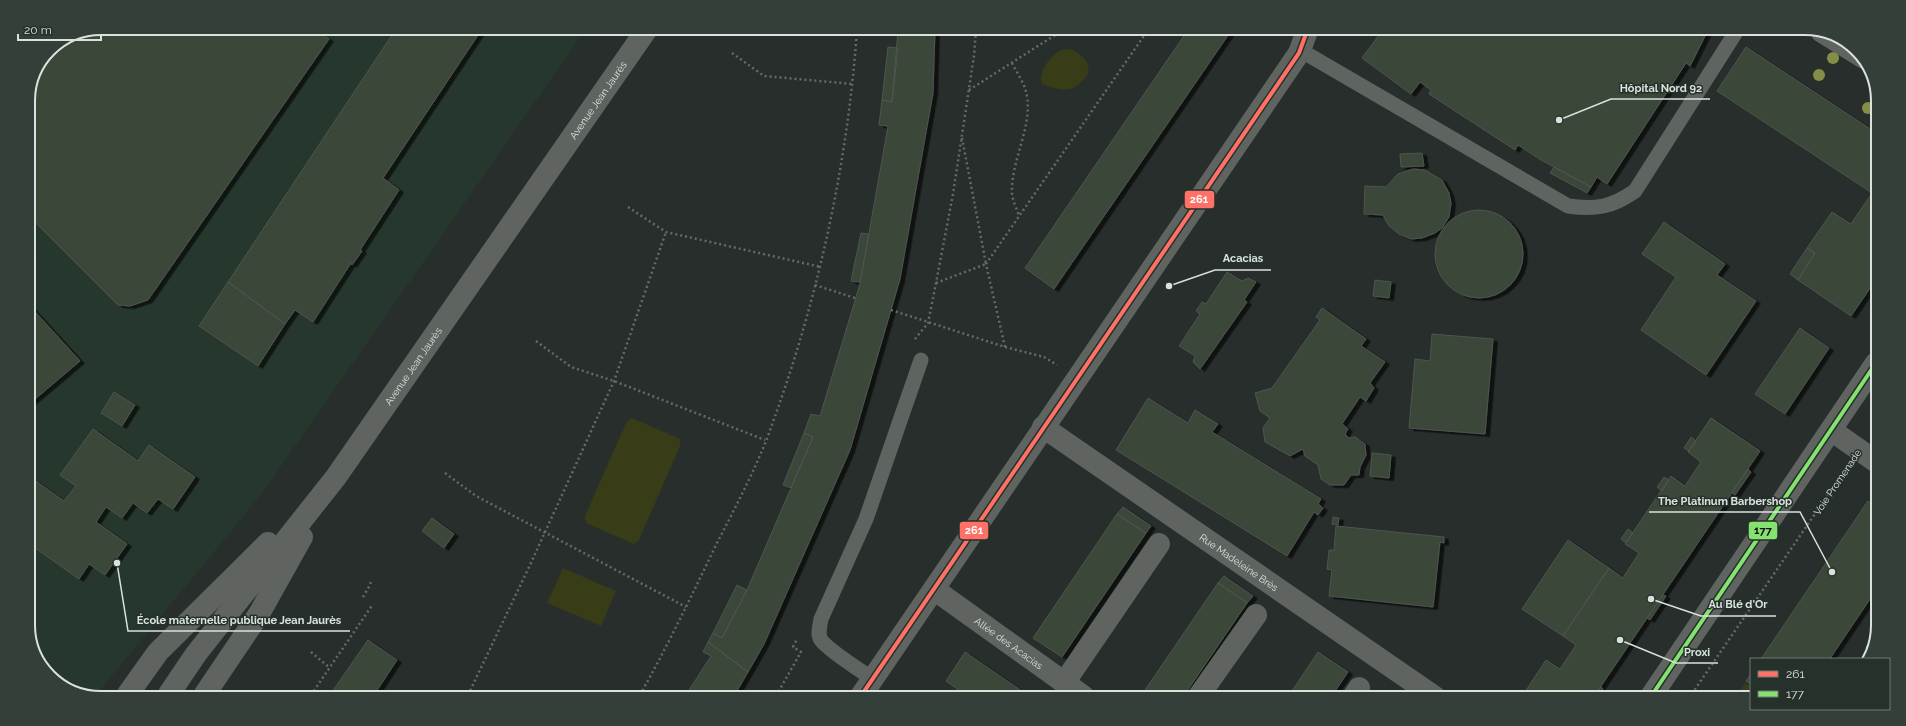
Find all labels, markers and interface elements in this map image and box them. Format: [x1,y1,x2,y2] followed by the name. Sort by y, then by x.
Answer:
[18,16,101,42] scale bar
[24,23,52,37] text: 20 m
[567,59,629,141] street label: Avenue Jean Jaurès
[1611,76,1710,99] callout: Hôpital Nord 92
[1620,82,1702,95] text: Hôpital Nord 92
[1184,190,1215,209] line badge: 261
[1190,193,1209,206] text: 261
[1215,247,1271,270] callout: Acacias
[1223,252,1264,265] text: Acacias
[383,325,444,407] street label: Avenue Jean Jaurès
[1811,447,1863,517] street label: Voie Promenade
[1649,489,1800,512] callout: The Platinum Barbershop
[1658,495,1792,508] text: The Platinum Barbershop
[959,521,989,540] line badge: 261
[1748,521,1778,540] line badge: 177
[965,524,984,537] text: 261
[1754,524,1773,537] text: 177
[1197,532,1280,593] street label: Rue Madeleine Brès
[1701,593,1776,616] callout: Au Blé d'Or
[1708,598,1768,611] text: Au Blé d'Or
[128,608,350,631] callout: École maternelle publique Jean Jaurès
[137,613,342,627] text: École maternelle publique Jean Jaurès
[972,615,1045,672] street label: Allée des Acacias
[1676,640,1718,663] callout: Proxi
[1684,646,1710,659] text: Proxi
[1750,658,1890,710] legend
[1786,667,1805,681] text: 261
[1786,687,1804,701] text: 177

